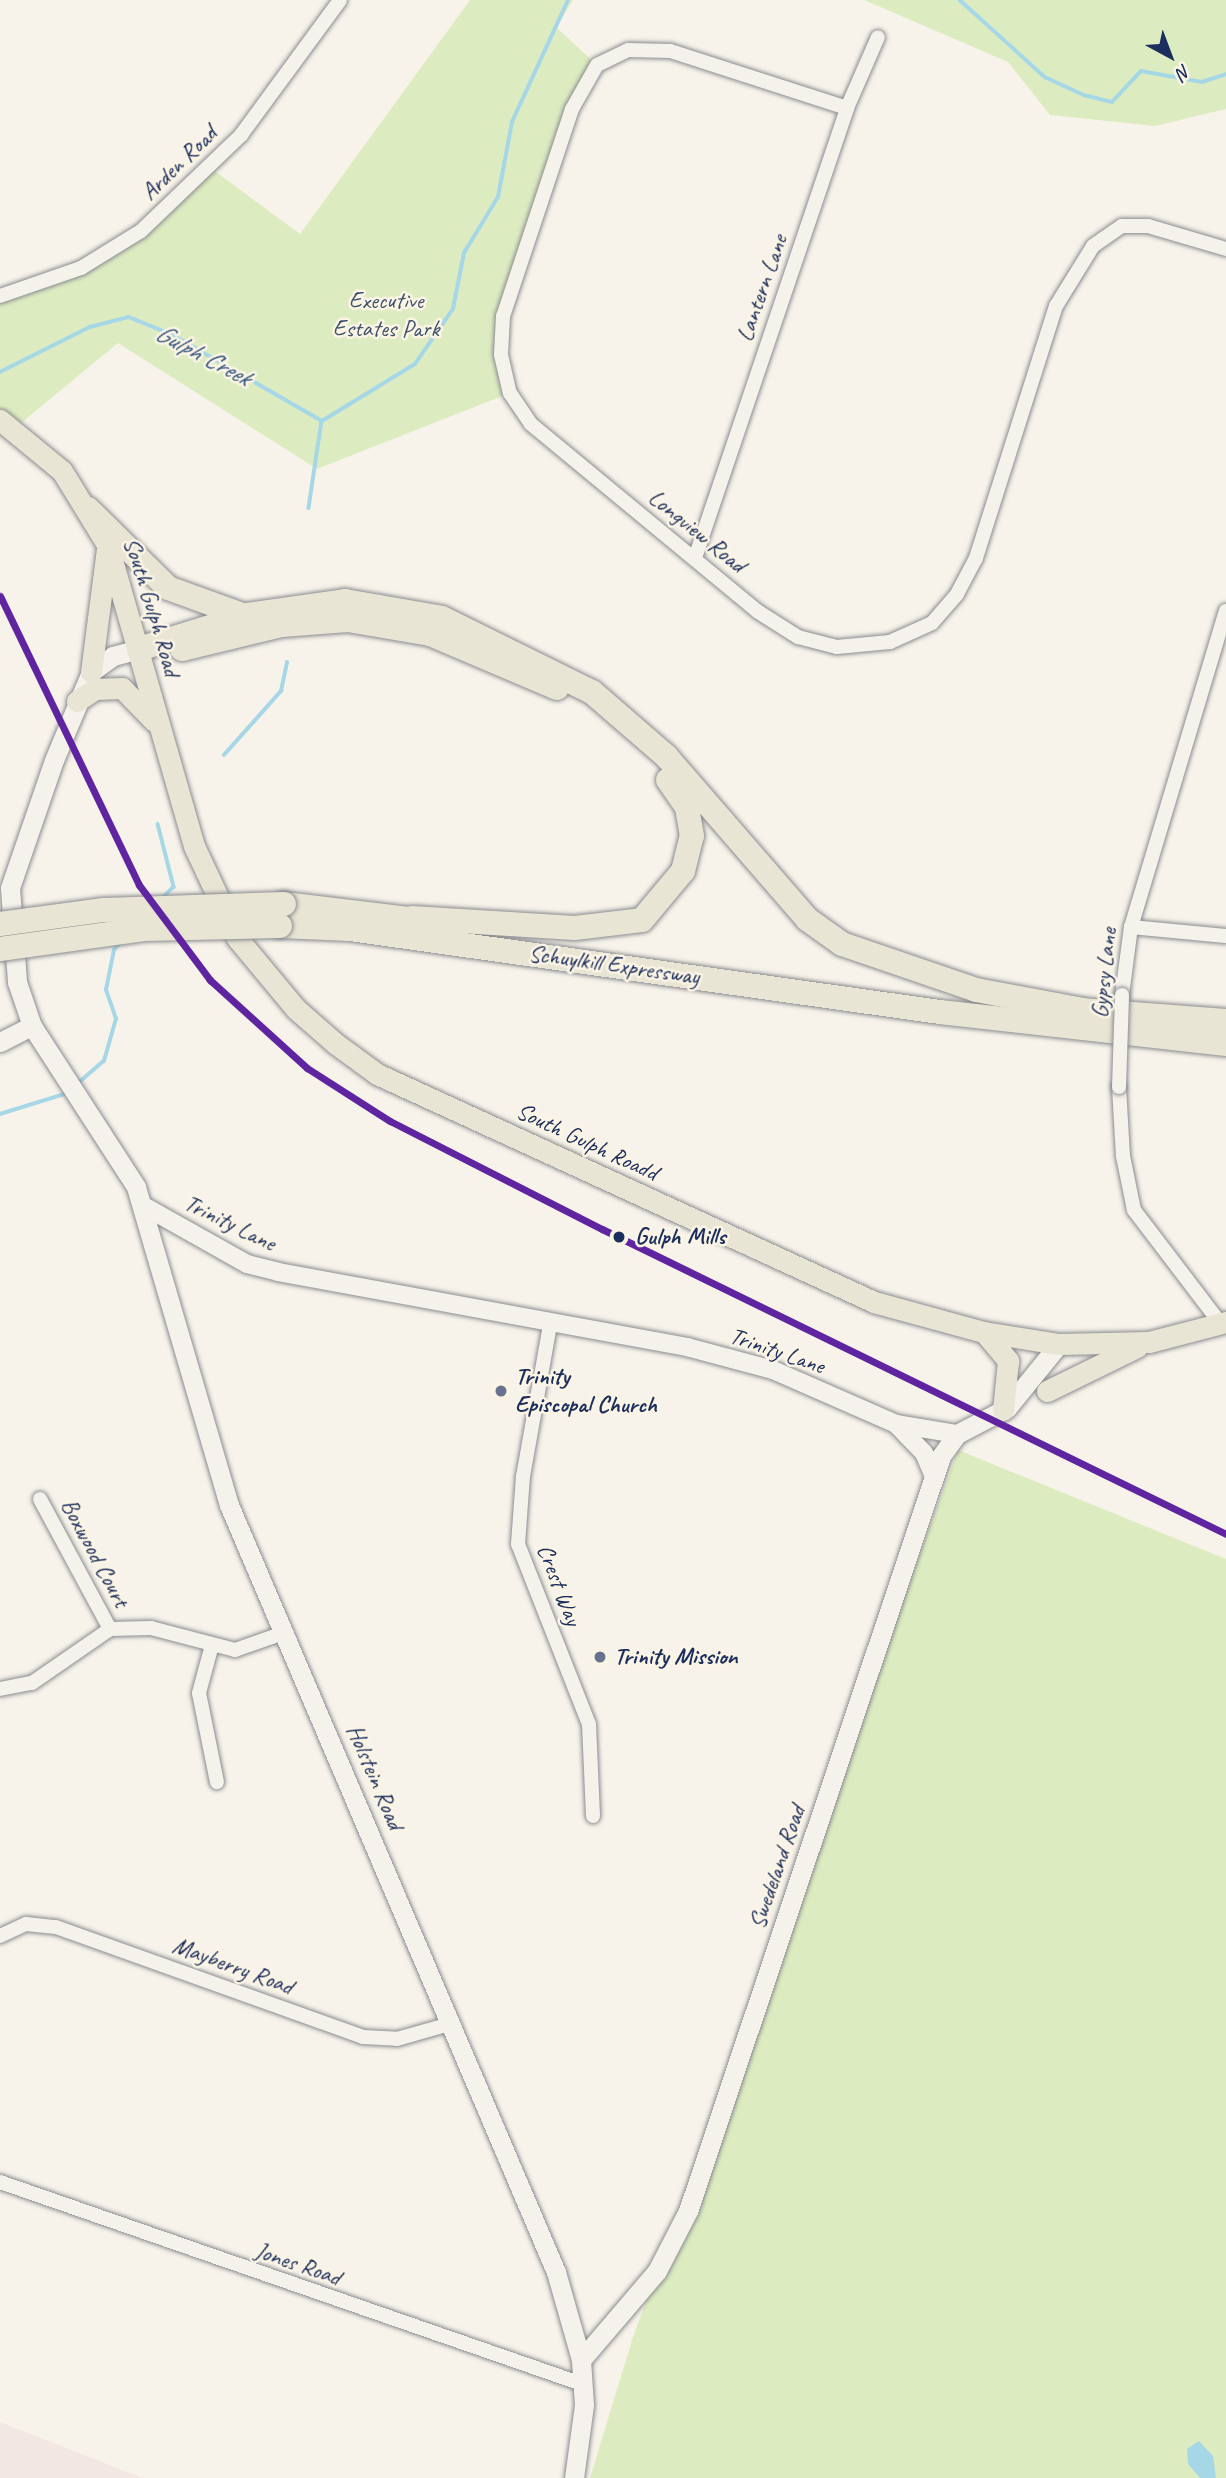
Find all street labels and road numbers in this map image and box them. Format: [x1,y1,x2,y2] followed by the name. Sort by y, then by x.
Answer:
[135,120,223,206] street label: Arden Road
[730,230,794,346] street label: Lantern Lane
[643,483,751,579] street label: Longview Road
[117,534,187,680] street label: South Gulph Road
[1085,927,1123,1019] street label: Gypsy Lane
[527,939,701,991] street label: Schuylkill Expressway
[511,1096,663,1188] street label: South Gulph Roadd
[179,1188,281,1258] street label: Trinity Lane
[726,1321,828,1381] street label: Trinity Lane
[54,1494,136,1612] street label: Boxwood Court
[530,1540,588,1630] street label: Crest Way
[340,1720,410,1834] street label: Holstein Road
[742,1802,812,1932] street label: Swedeland Road
[169,1931,297,2001] street label: Mayberry Road
[252,2236,344,2292] street label: Jones Road

